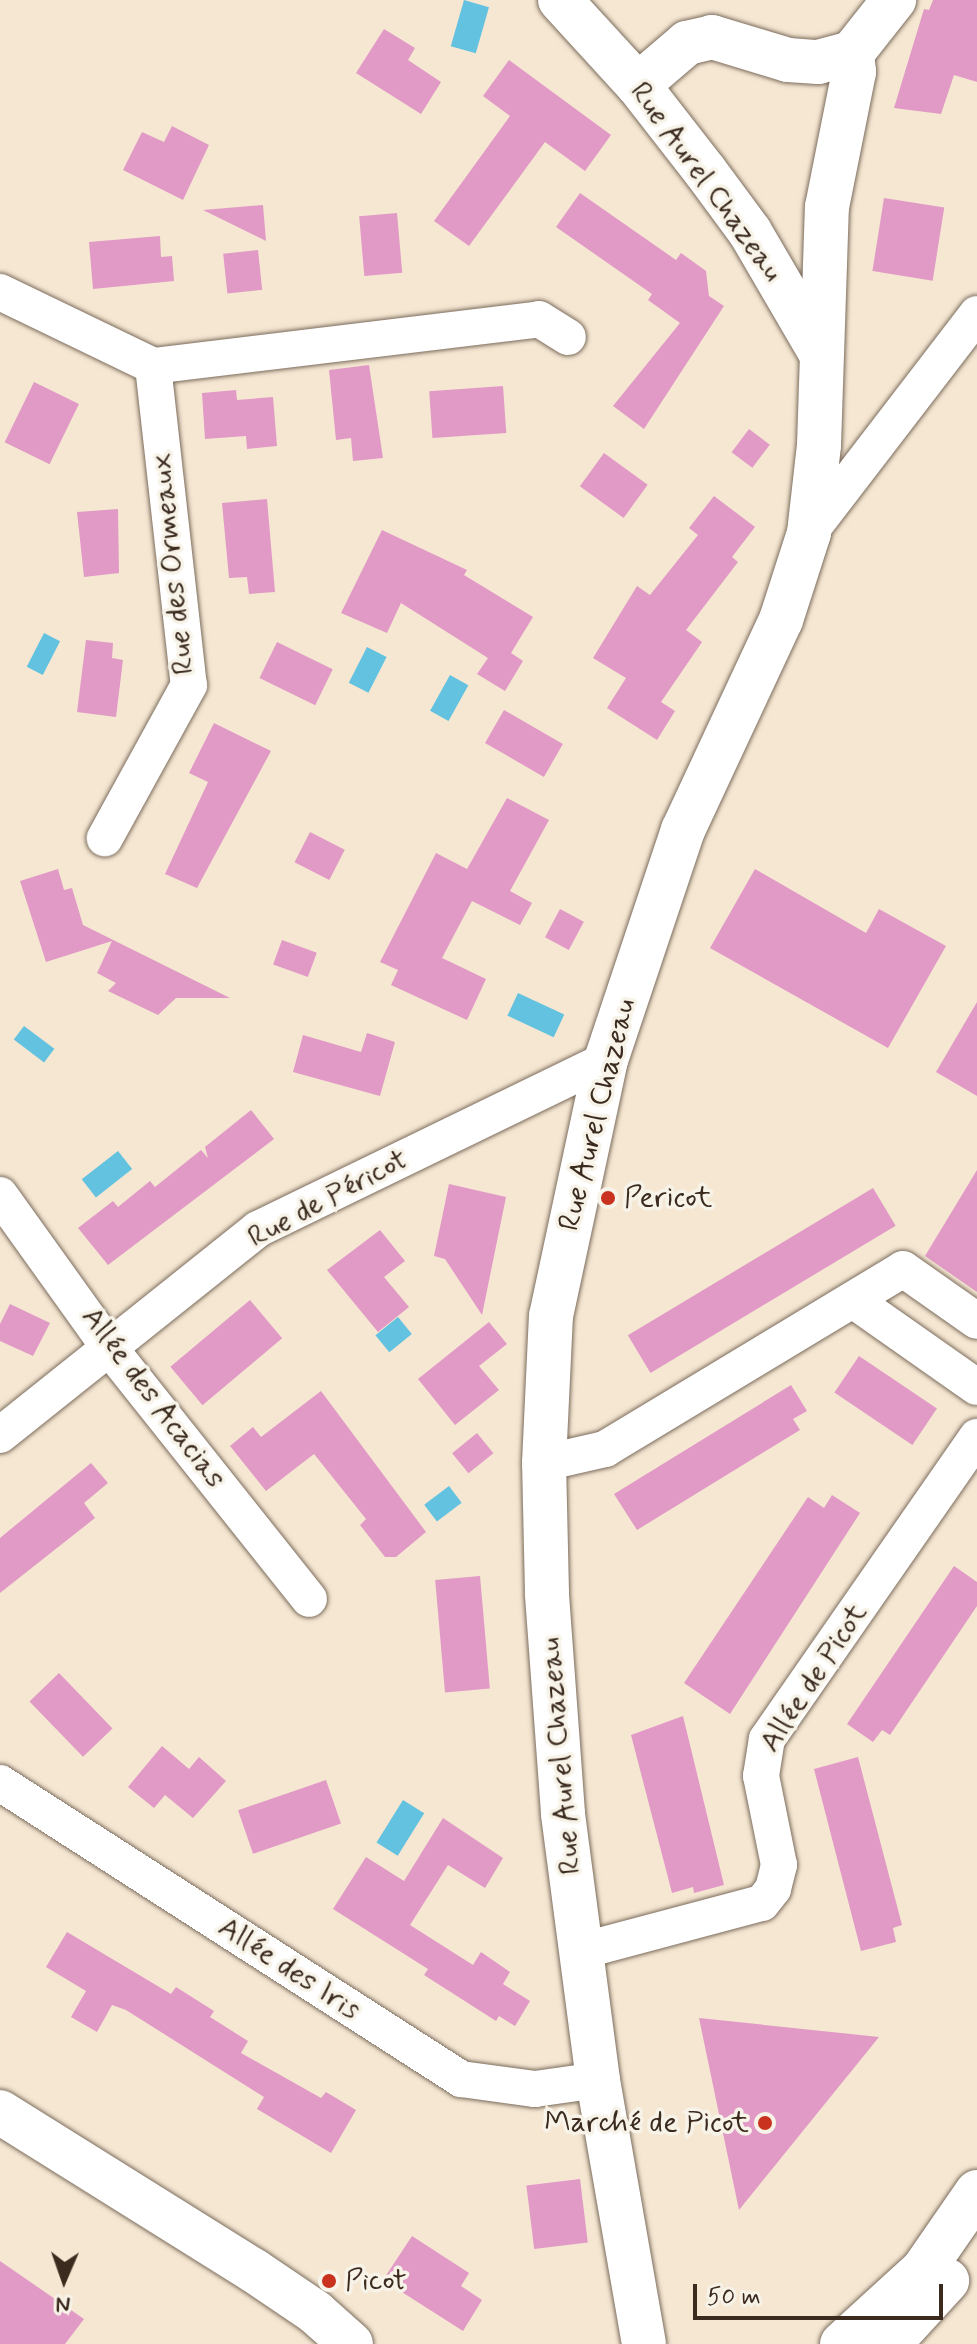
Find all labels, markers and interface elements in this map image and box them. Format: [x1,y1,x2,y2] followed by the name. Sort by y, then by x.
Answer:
[622,76,790,288] street label: Rue Aurel Chazeau
[143,450,203,678] street label: Rue des Ormeaux
[552,996,644,1234] street label: Rue Aurel Chazeau
[241,1142,415,1256] street label: Rue de Péricot
[624,1180,712,1216] place label: Pericot
[599,1189,617,1207] marker: Pericot
[74,1301,232,1495] street label: Allée des Acacias
[753,1597,875,1759] street label: Allée de Picot
[533,1637,589,1875] street label: Rue Aurel Chazeau
[209,1908,369,2030] street label: Allée des Iris
[546,2105,749,2141] place label: Marché de Picot
[756,2114,774,2132] marker: Marché de Picot
[24,2240,104,2320] north arrow
[345,2263,407,2299] place label: Picot
[697,2268,947,2318] scale bar
[320,2272,338,2290] marker: Picot
[707,2282,761,2313] text: 50 m
[55,2290,71,2318] text: N

